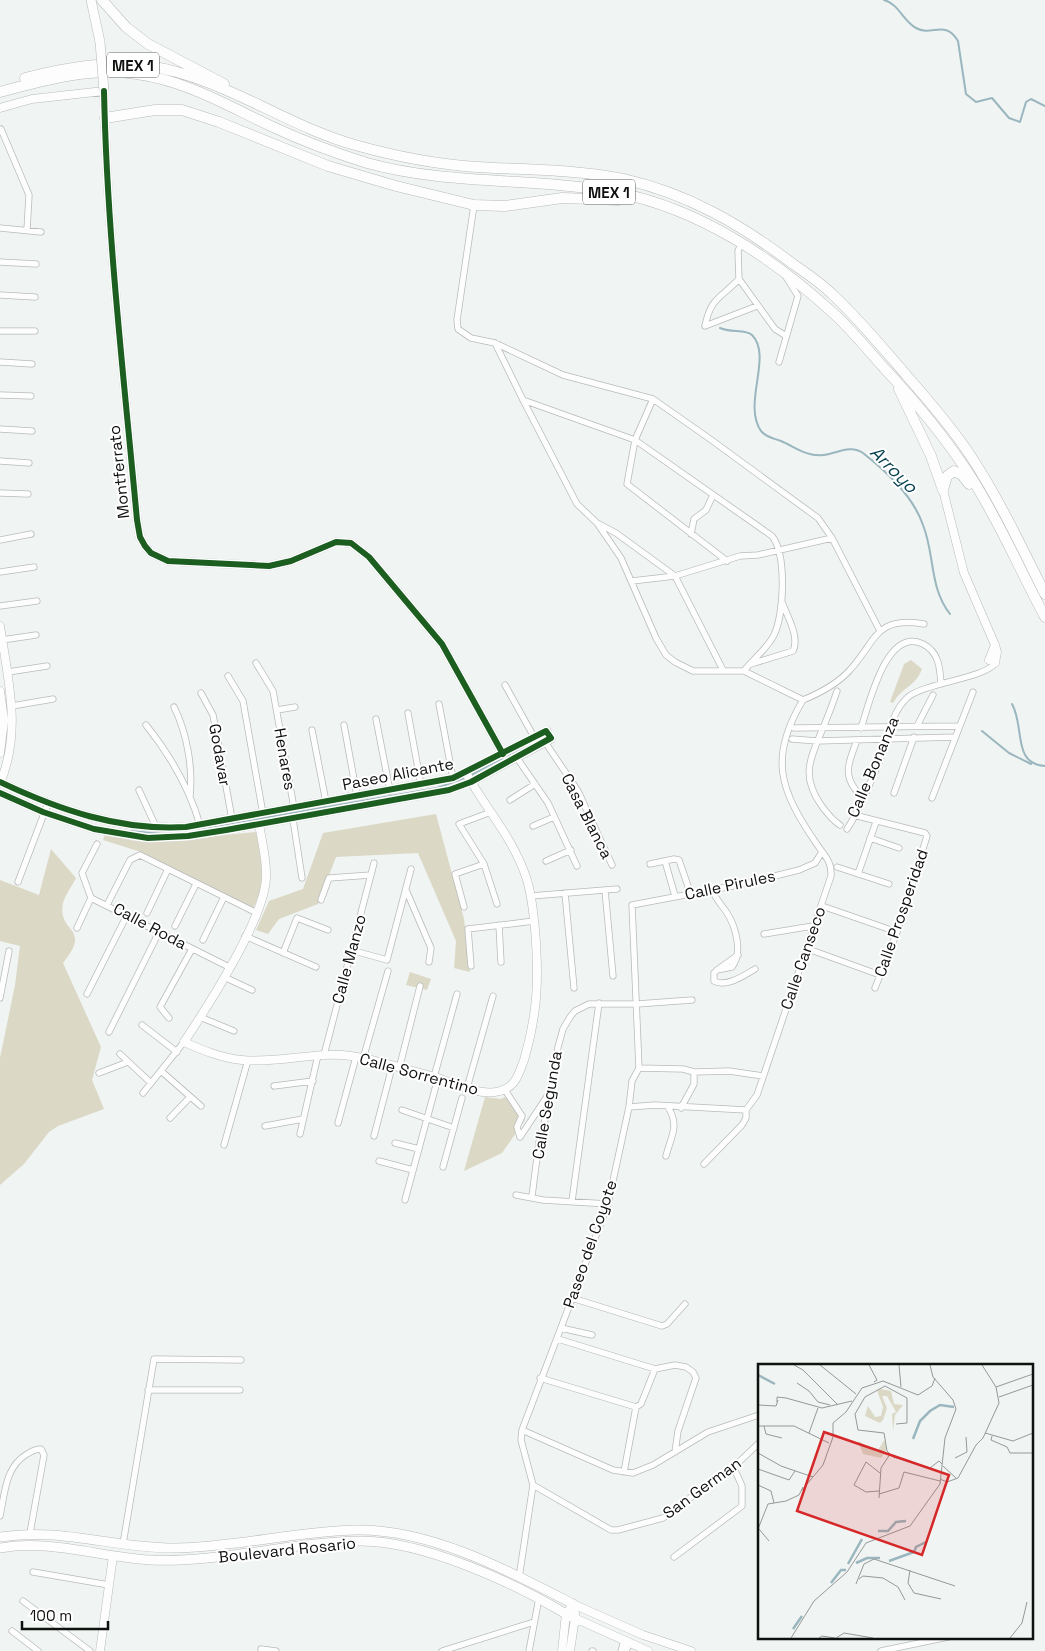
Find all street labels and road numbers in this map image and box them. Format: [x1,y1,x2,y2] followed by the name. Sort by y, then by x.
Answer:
[107,52,159,78] road number: MEX 1
[583,180,635,204] road number: MEX 1
[104,424,134,520] street label: Montferrato
[842,713,904,821] street label: Calle Bonanza
[204,722,236,788] street label: Godavar
[269,726,301,792] street label: Henares
[340,753,456,795] street label: Paseo Alicante
[556,770,618,862] street label: Casa Blanca
[869,846,933,980] street label: Calle Prosperidad
[683,865,777,905] street label: Calle Pirules
[110,898,190,954] street label: Calle Roda
[776,904,830,1012] street label: Calle Canseco
[327,912,371,1006] street label: Calle Manzo
[357,1048,481,1100] street label: Calle Sorrentino
[527,1049,567,1161] street label: Calle Segunda
[558,1177,622,1311] street label: Paseo del Coyote
[659,1453,745,1523] street label: San German
[217,1532,357,1568] street label: Boulevard Rosario

